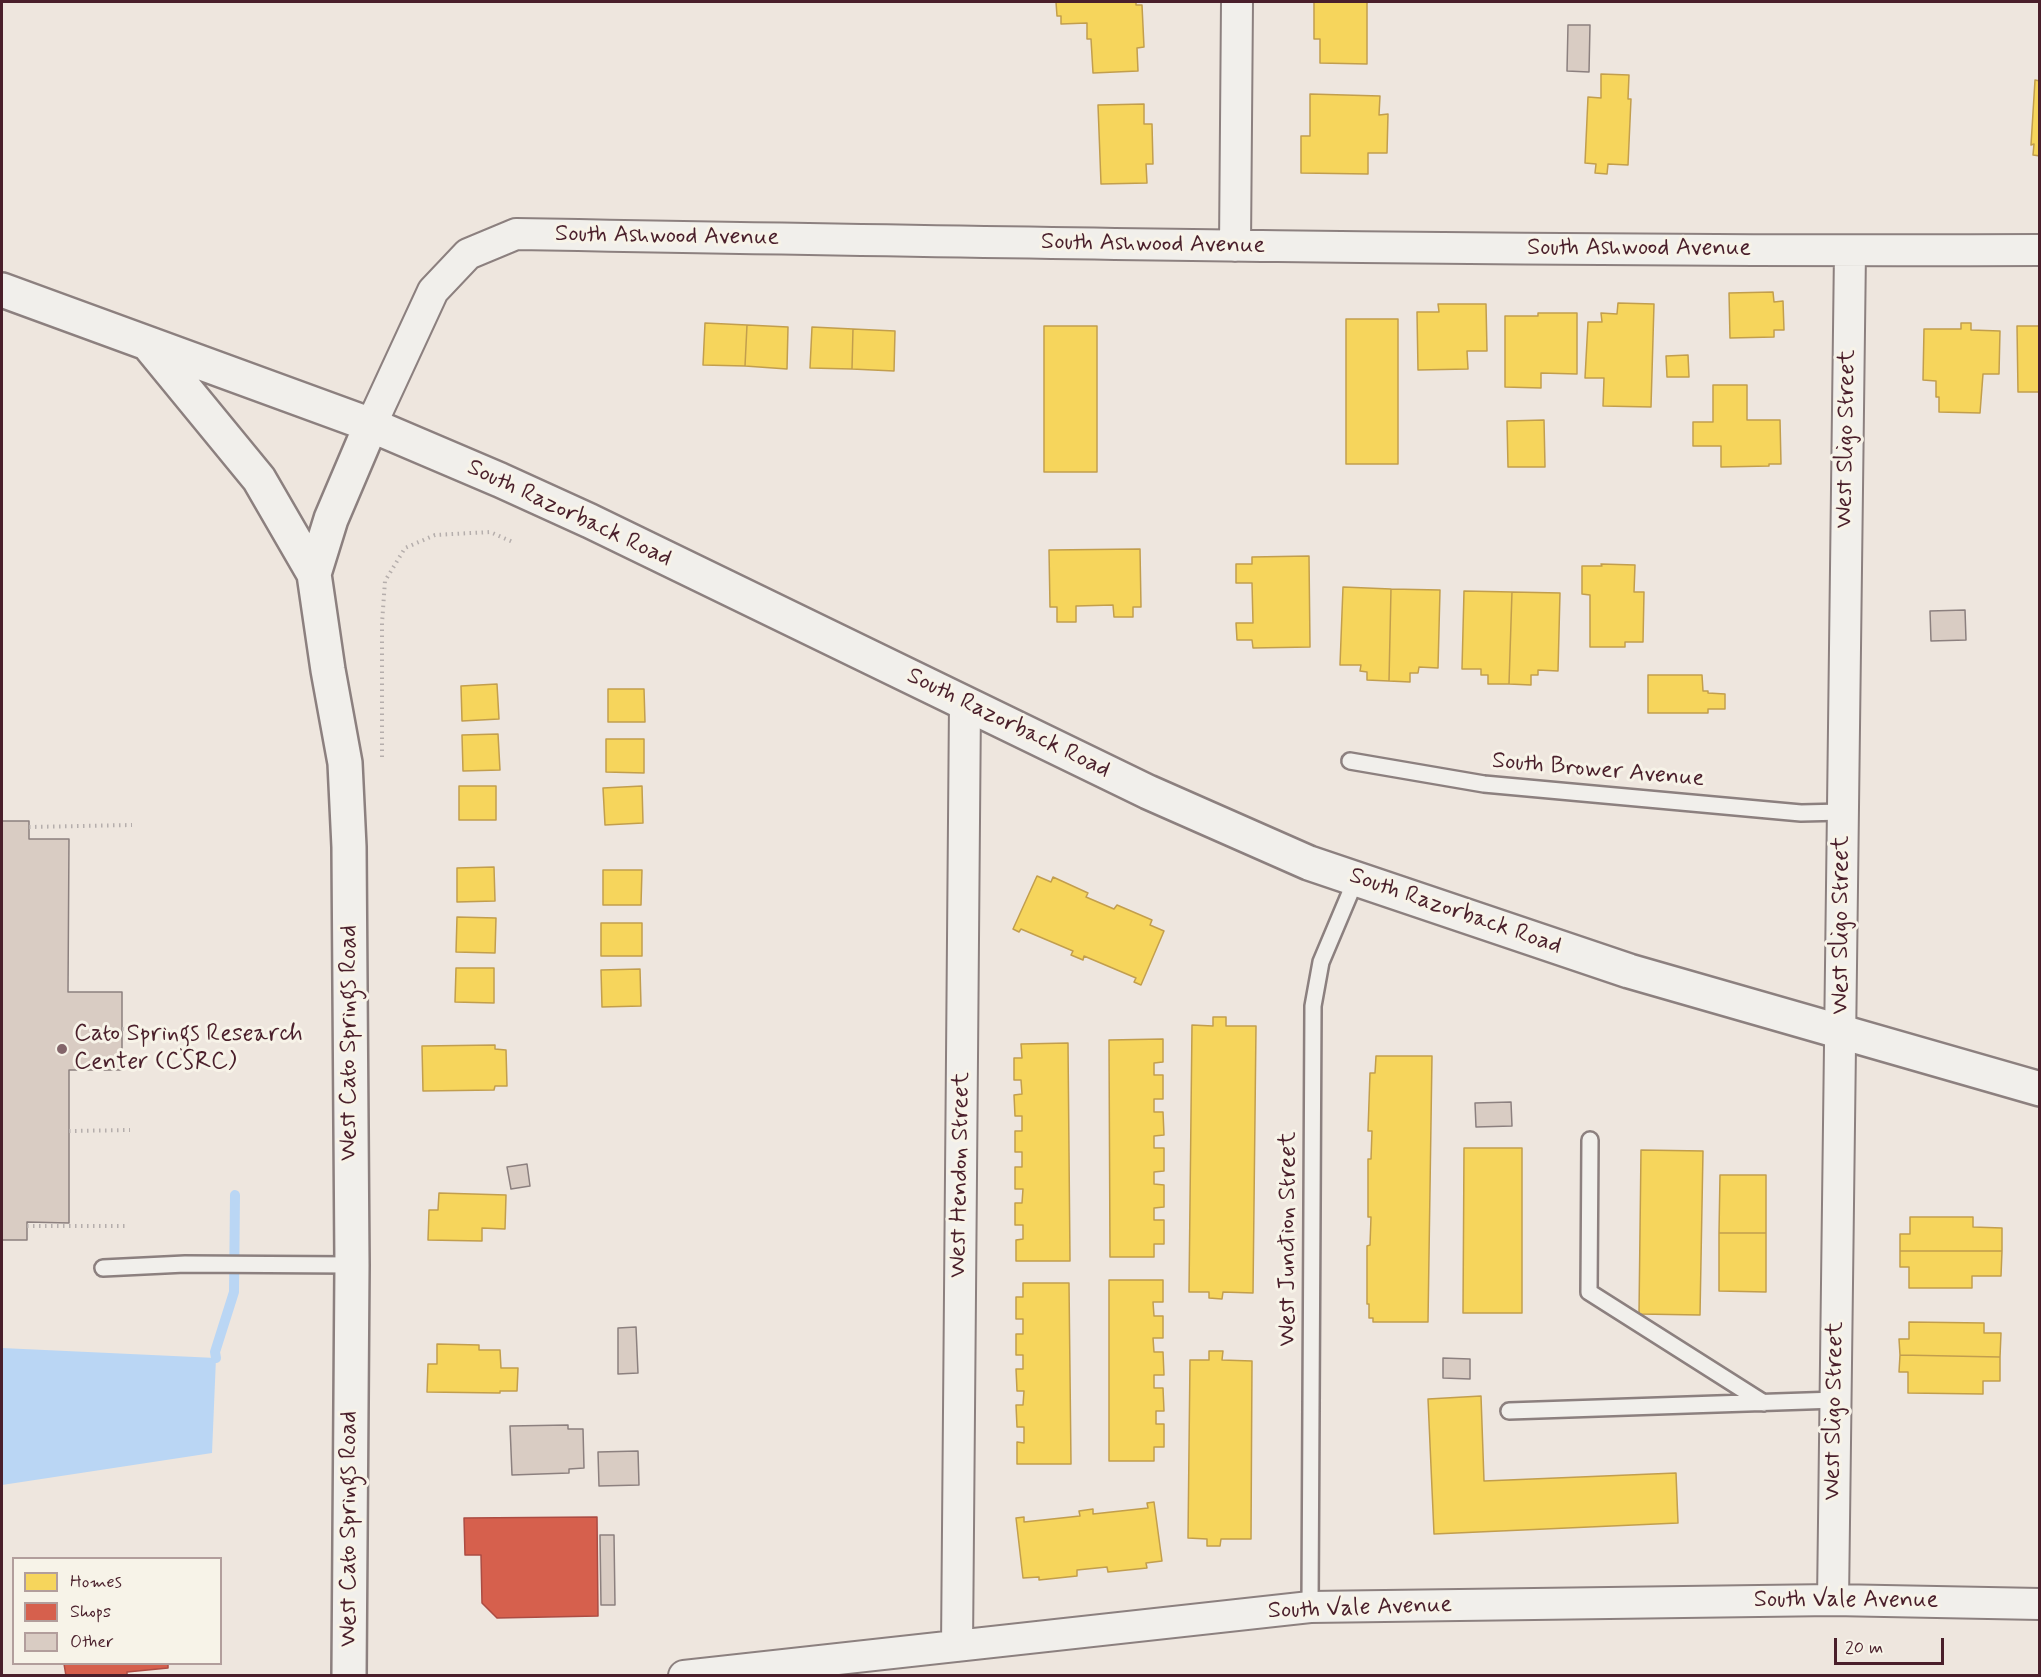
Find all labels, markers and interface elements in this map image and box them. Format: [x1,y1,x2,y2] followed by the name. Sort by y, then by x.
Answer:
[555,221,779,253] street label: South Ashwood Avenue
[1041,229,1265,261] street label: South Ashwood Avenue
[1527,235,1751,263] street label: South Ashwood Avenue
[1831,349,1863,529] street label: West Sligo Street
[462,454,676,574] street label: South Razorback Road
[902,662,1114,786] street label: South Razorback Road
[1491,747,1705,795] street label: South Brower Avenue
[1828,836,1856,1014] street label: West Sligo Street
[1345,862,1565,962] street label: South Razorback Road
[336,925,364,1161] street label: West Cato Springs Road
[74,1021,303,1077] place label: Cato Springs Research Center (CSRC)
[55,1042,69,1056] marker: Cato Springs Research Center (CSRC)
[945,1072,977,1278] street label: West Hendon Street
[1275,1132,1303,1346] street label: West Junction Street
[1819,1321,1851,1501] street label: West Sligo Street
[336,1411,364,1647] street label: West Cato Springs Road
[12,1557,222,1665] legend
[70,1570,122,1594] text: Homes
[1754,1587,1938,1615] street label: South Vale Avenue
[1267,1591,1453,1627] street label: South Vale Avenue
[70,1600,111,1624] text: Shops
[1837,1626,1946,1664] scale bar
[70,1630,114,1654] text: Other
[1845,1636,1883,1660] text: 20 m

